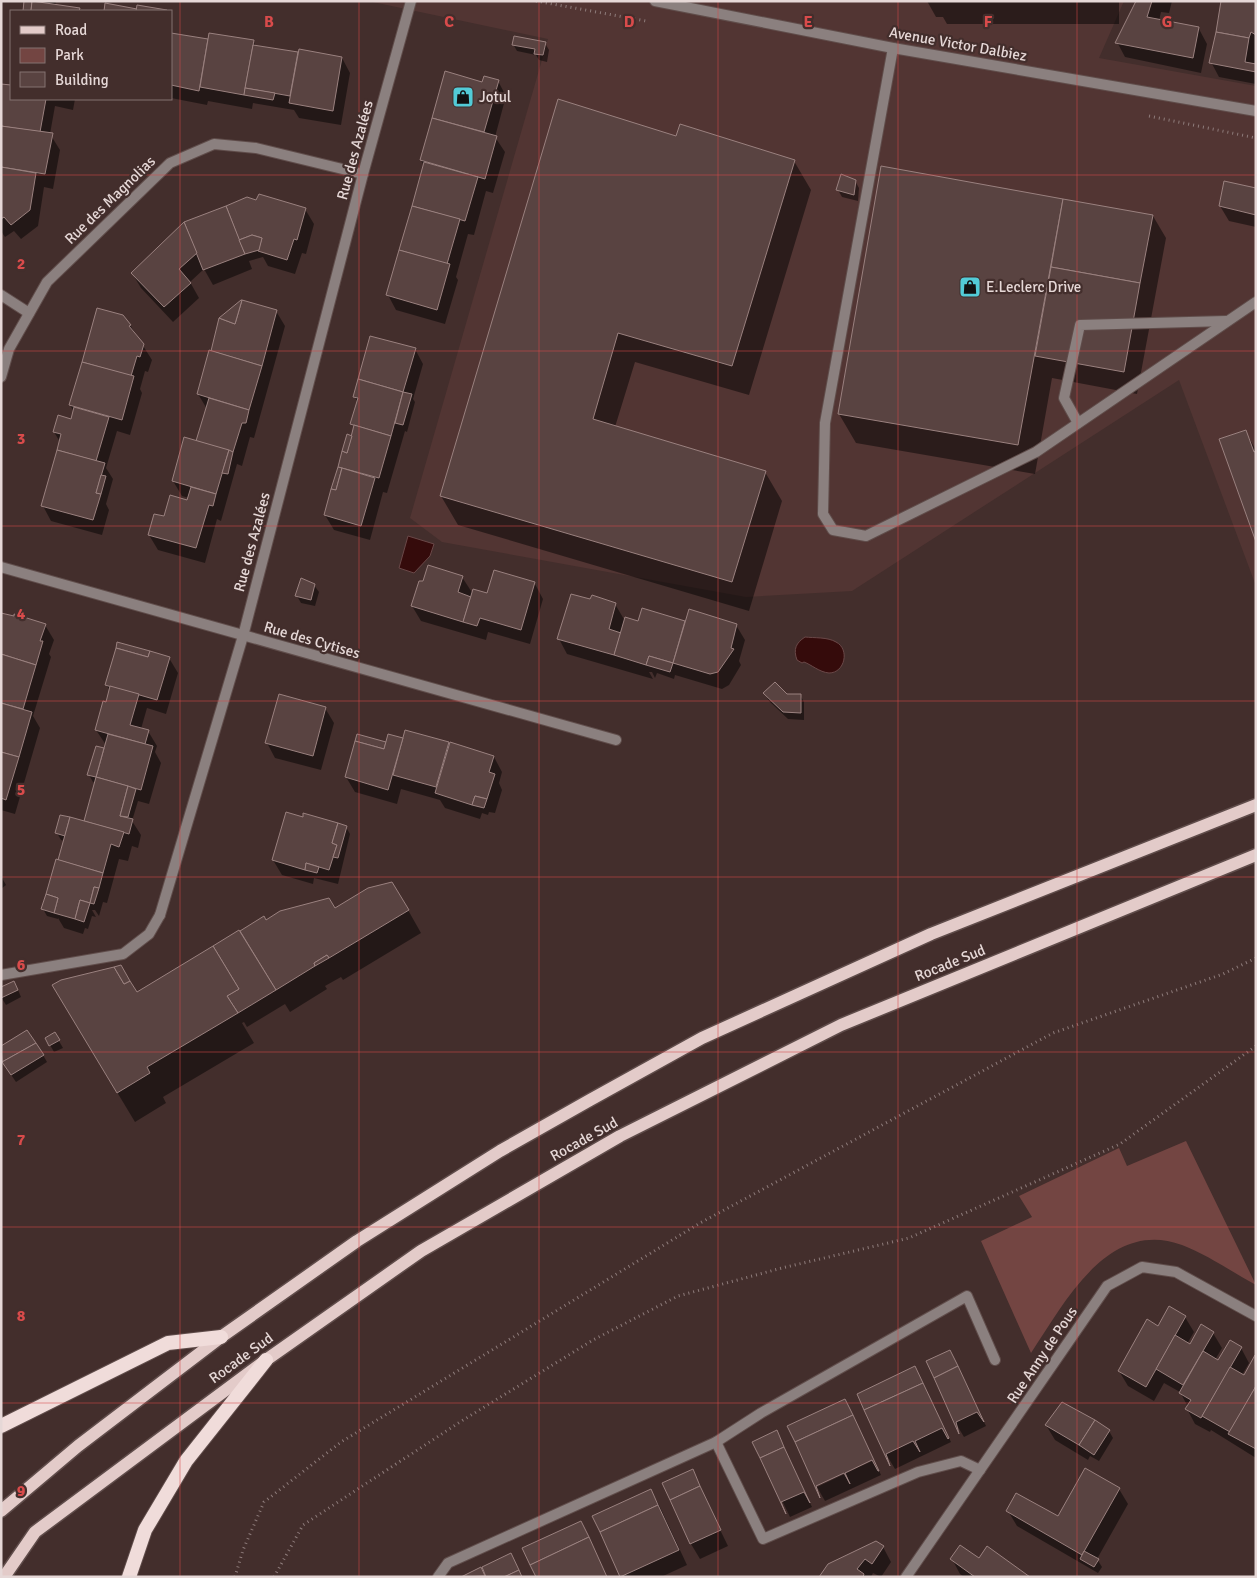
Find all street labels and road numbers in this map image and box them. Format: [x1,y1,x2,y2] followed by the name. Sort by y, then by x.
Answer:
[888,23,1029,65] street label: Avenue Victor Dalbiez
[333,98,377,202] street label: Rue des Azalées
[61,152,159,248] street label: Rue des Magnolias
[230,490,274,594] street label: Rue des Azalées
[262,618,363,662] street label: Rue des Cytises
[912,941,988,985] street label: Rocade Sud
[547,1113,621,1165] street label: Rocade Sud
[1003,1303,1081,1407] street label: Rue Anny de Pous
[206,1329,276,1387] street label: Rocade Sud

